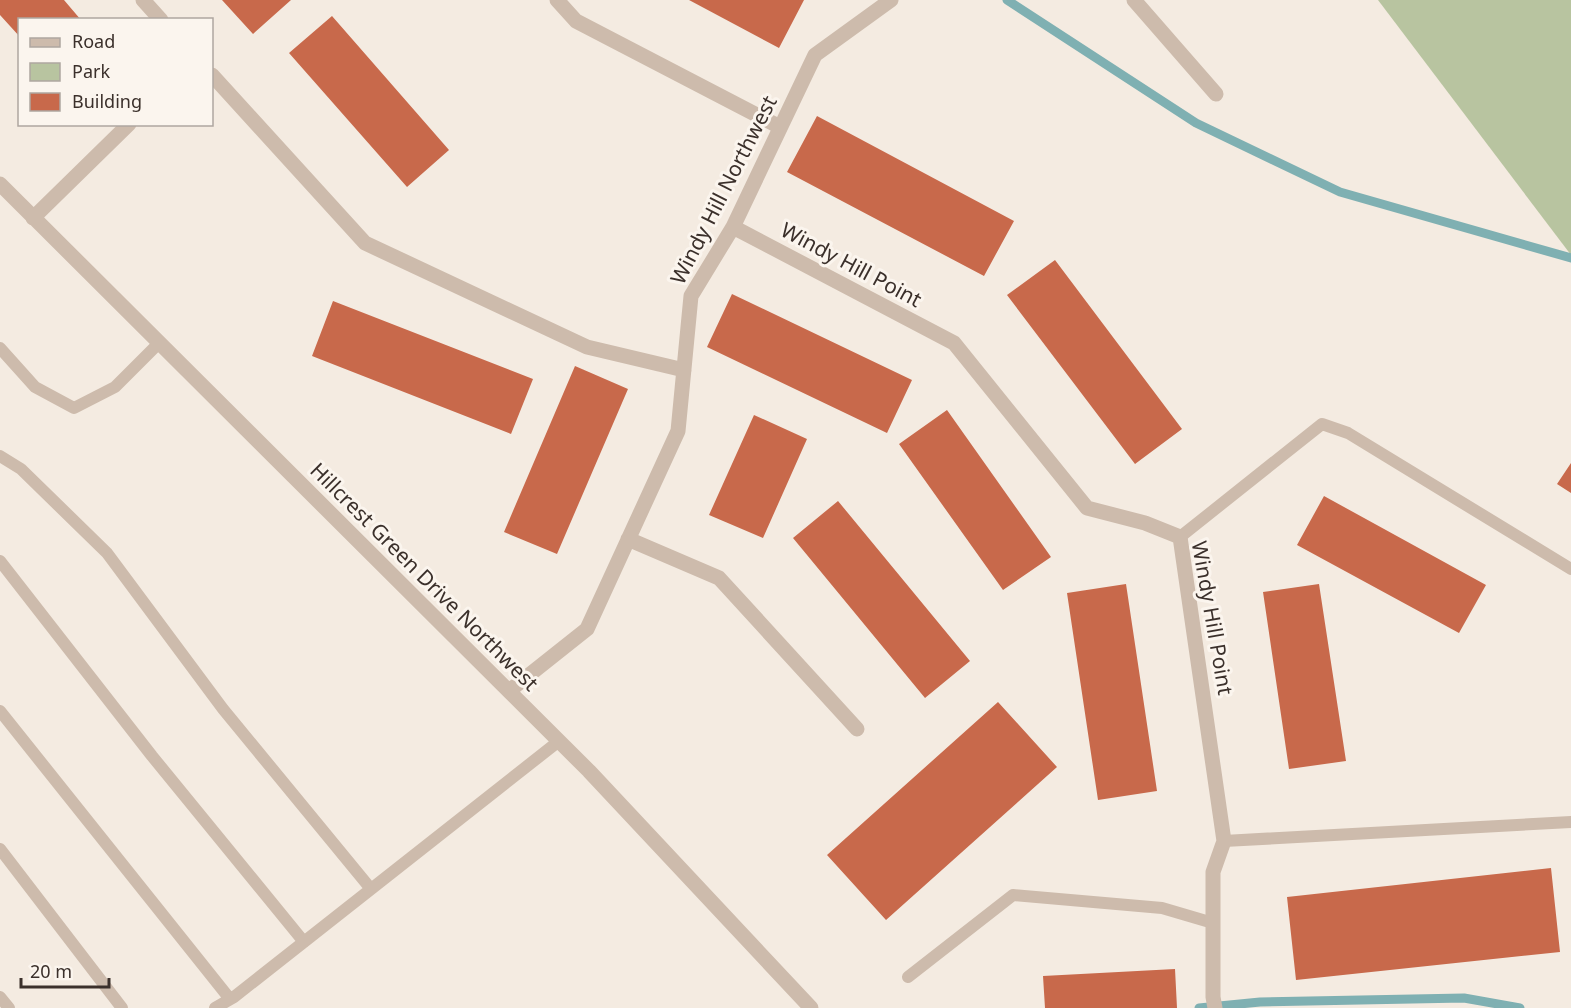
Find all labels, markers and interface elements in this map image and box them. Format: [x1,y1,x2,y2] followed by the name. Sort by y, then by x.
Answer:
[18,18,213,126] legend
[72,29,115,53] text: Road
[72,59,110,83] text: Park
[72,89,142,113] text: Building
[663,90,783,289] street label: Windy Hill Northwest
[776,215,927,313] street label: Windy Hill Point
[304,456,545,697] street label: Hillcrest Green Drive Northwest
[1186,539,1240,697] street label: Windy Hill Point
[21,951,110,989] scale bar
[30,959,72,983] text: 20 m

